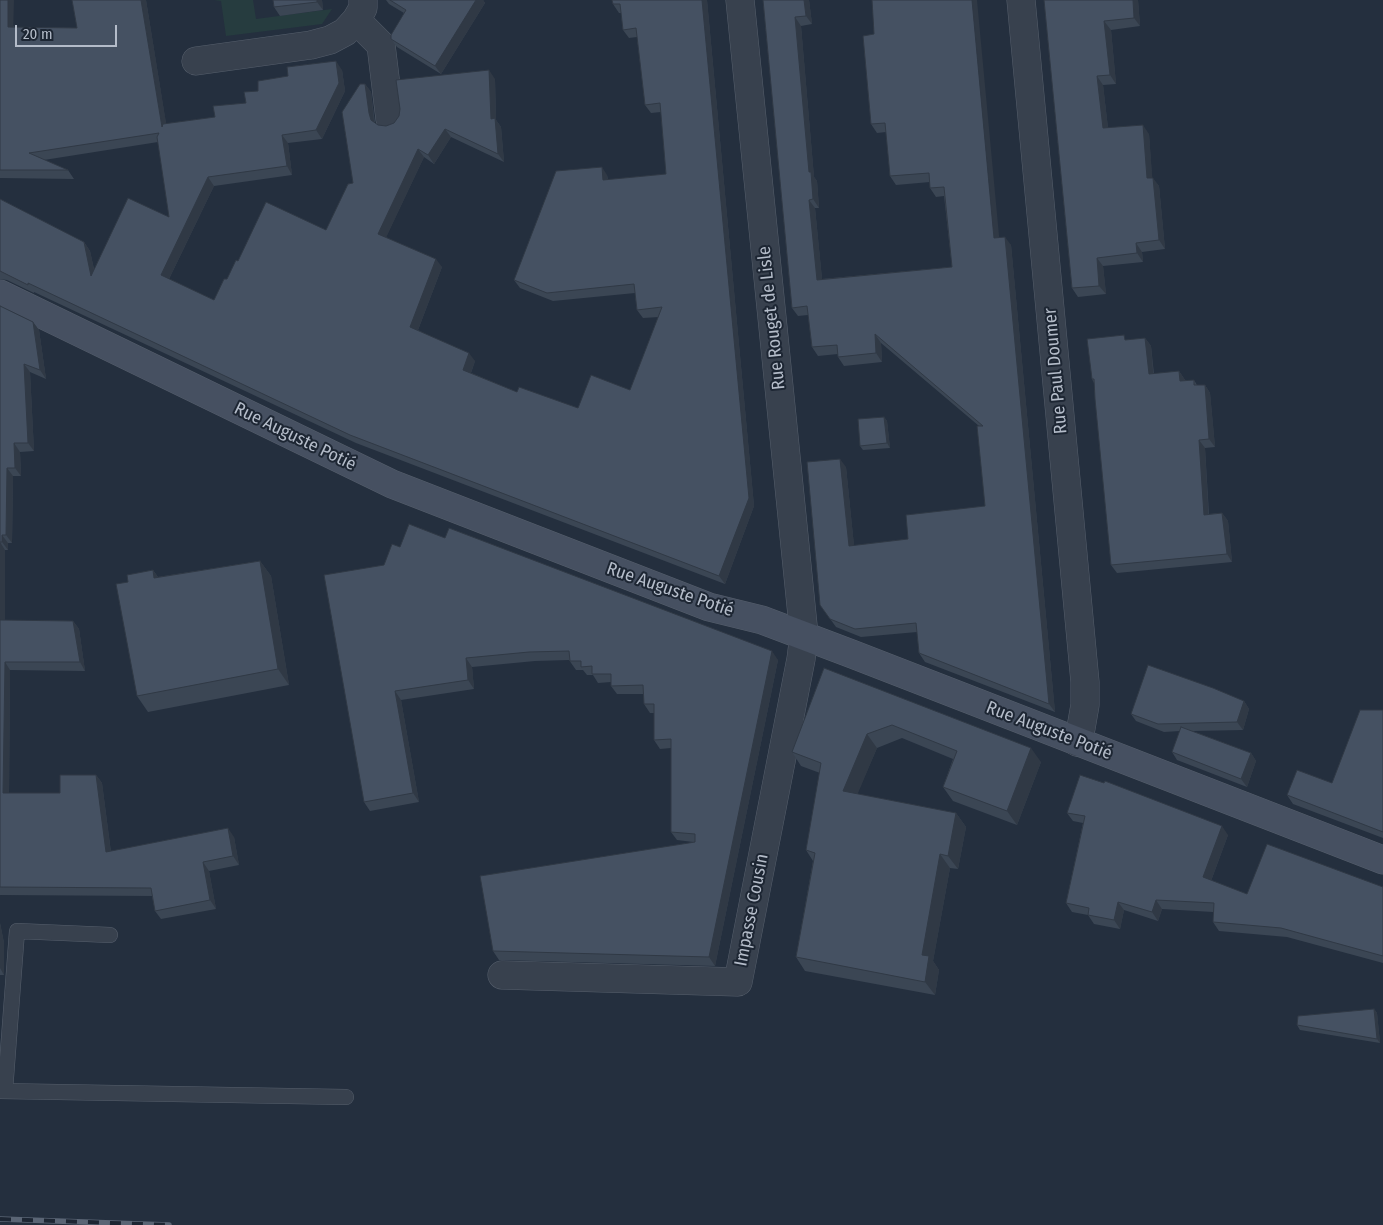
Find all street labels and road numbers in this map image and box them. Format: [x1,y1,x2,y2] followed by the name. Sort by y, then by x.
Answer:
[754,245,790,391] street label: Rue Rouget de Lisle
[1040,307,1072,435] street label: Rue Paul Doumer
[230,398,360,476] street label: Rue Auguste Potié
[604,558,736,622] street label: Rue Auguste Potié
[983,697,1115,765] street label: Rue Auguste Potié
[730,852,774,968] street label: Impasse Cousin

